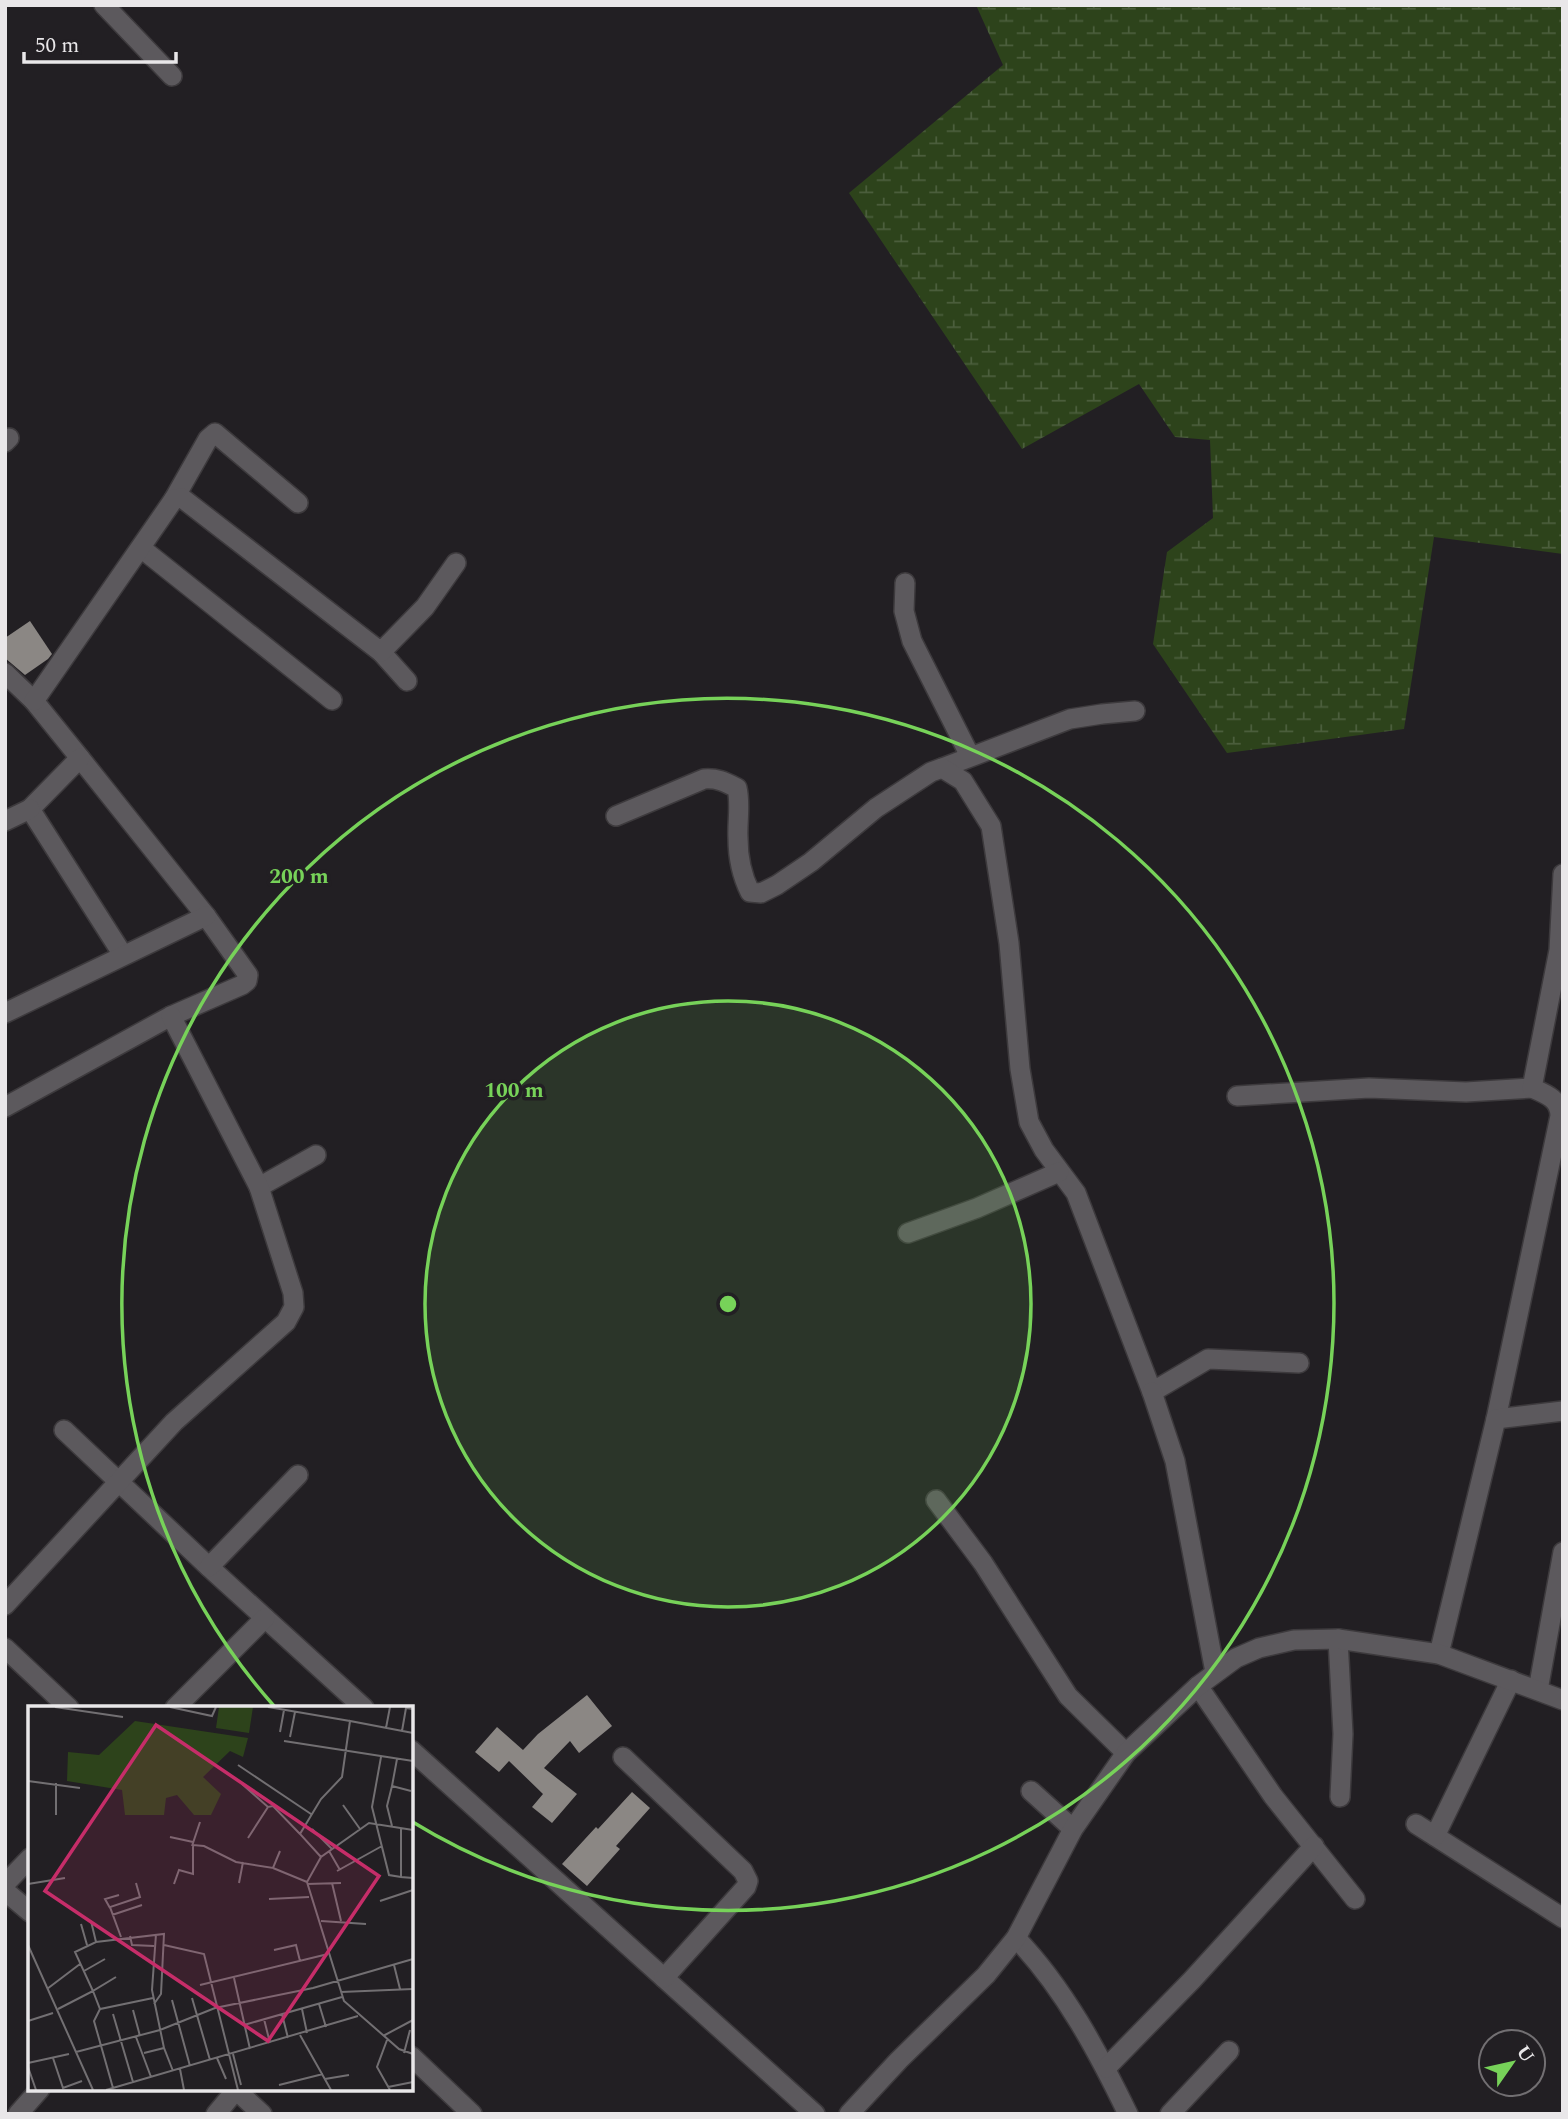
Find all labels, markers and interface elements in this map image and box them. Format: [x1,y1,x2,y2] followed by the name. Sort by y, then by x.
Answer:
[24,21,177,65] scale bar
[35,30,79,62] text: 50 m
[269,861,329,893] text: 200 m
[484,1075,544,1107] text: 100 m
[716,1292,740,1316] centre of rings
[28,1706,413,2091] inset map
[1477,2028,1547,2098] north arrow
[1508,2040,1541,2069] text: U

